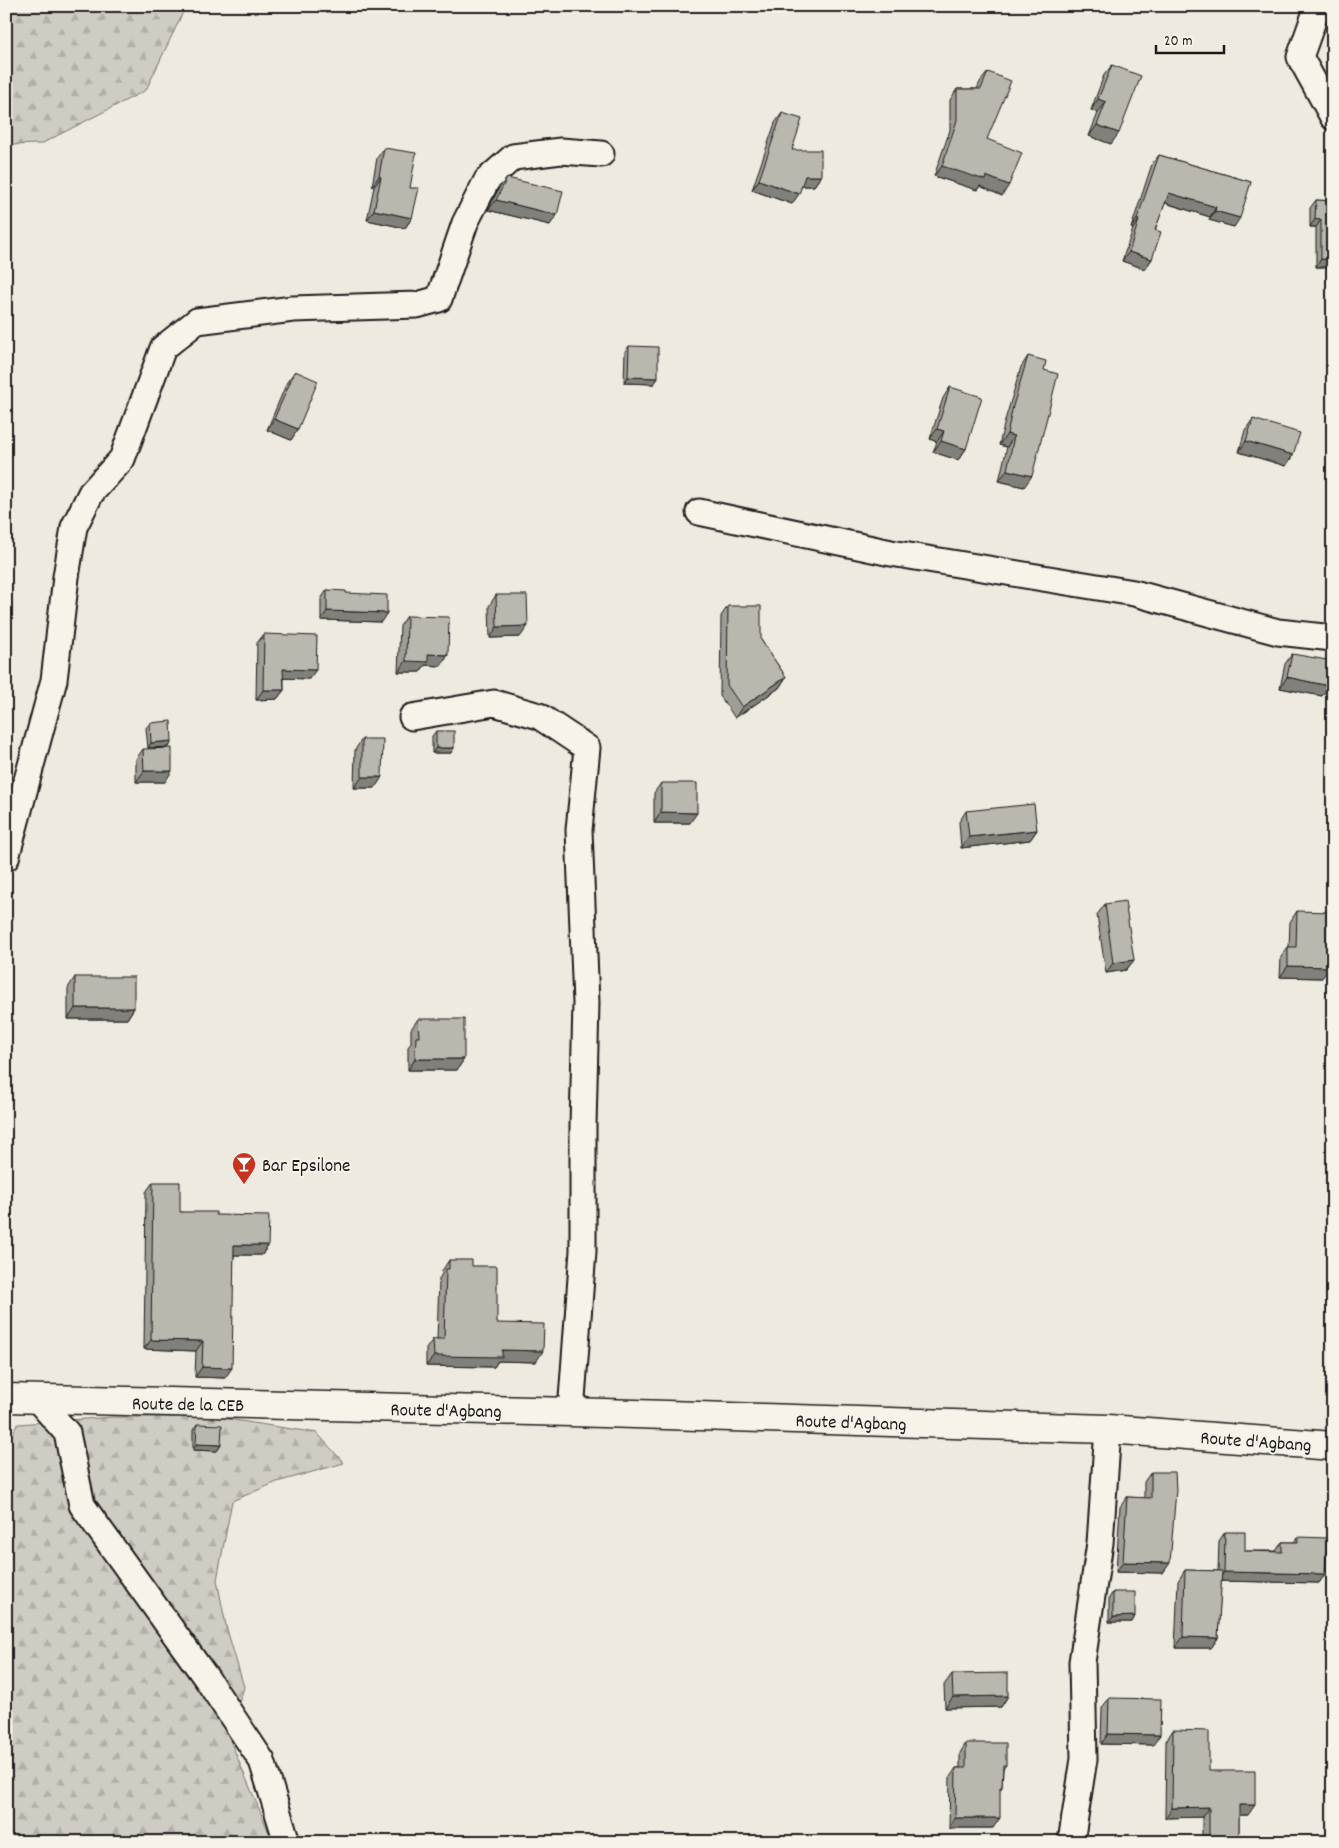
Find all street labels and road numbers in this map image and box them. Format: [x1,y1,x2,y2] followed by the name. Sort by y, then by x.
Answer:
[132,1392,244,1421] street label: Route de la CEB
[390,1398,502,1427] street label: Route d'Agbang
[795,1409,907,1440] street label: Route d'Agbang
[1199,1426,1312,1461] street label: Route d'Agbang

